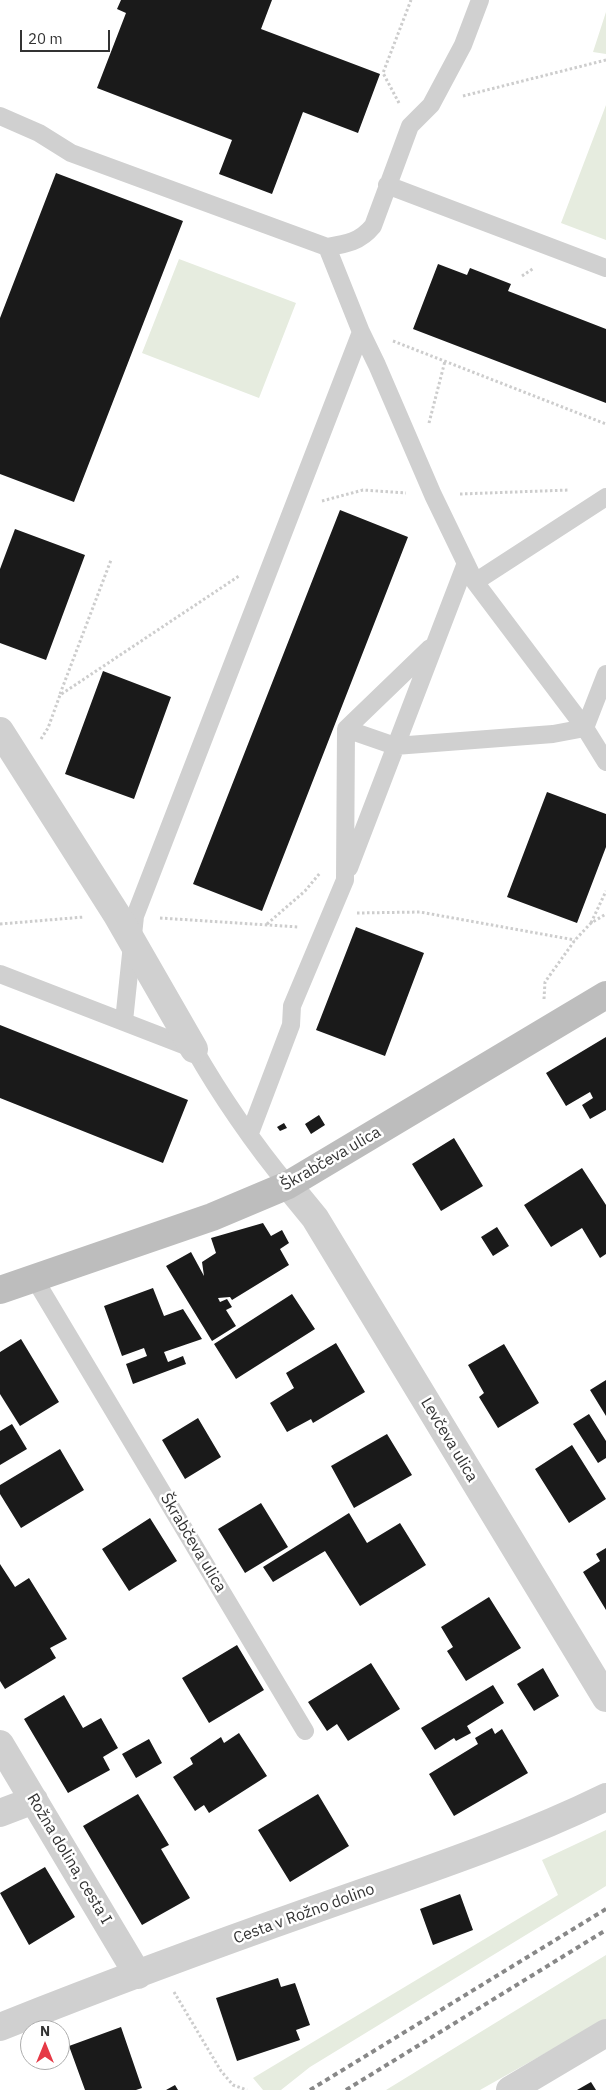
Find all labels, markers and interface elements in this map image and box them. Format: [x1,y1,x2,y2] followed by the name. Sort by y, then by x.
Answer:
[22,20,112,52] scale bar
[28,29,63,48] text: 20 m
[278,1123,384,1195] street label: Škrabčeva ulica
[416,1394,482,1486] street label: Levčeva ulica
[156,1490,230,1596] street label: Škrabčeva ulica
[22,1790,116,1928] street label: Rožna dolina, cesta I
[231,1880,377,1948] street label: Cesta v Rožno dolino
[20,2020,70,2070] north arrow
[40,2022,50,2040] text: N

